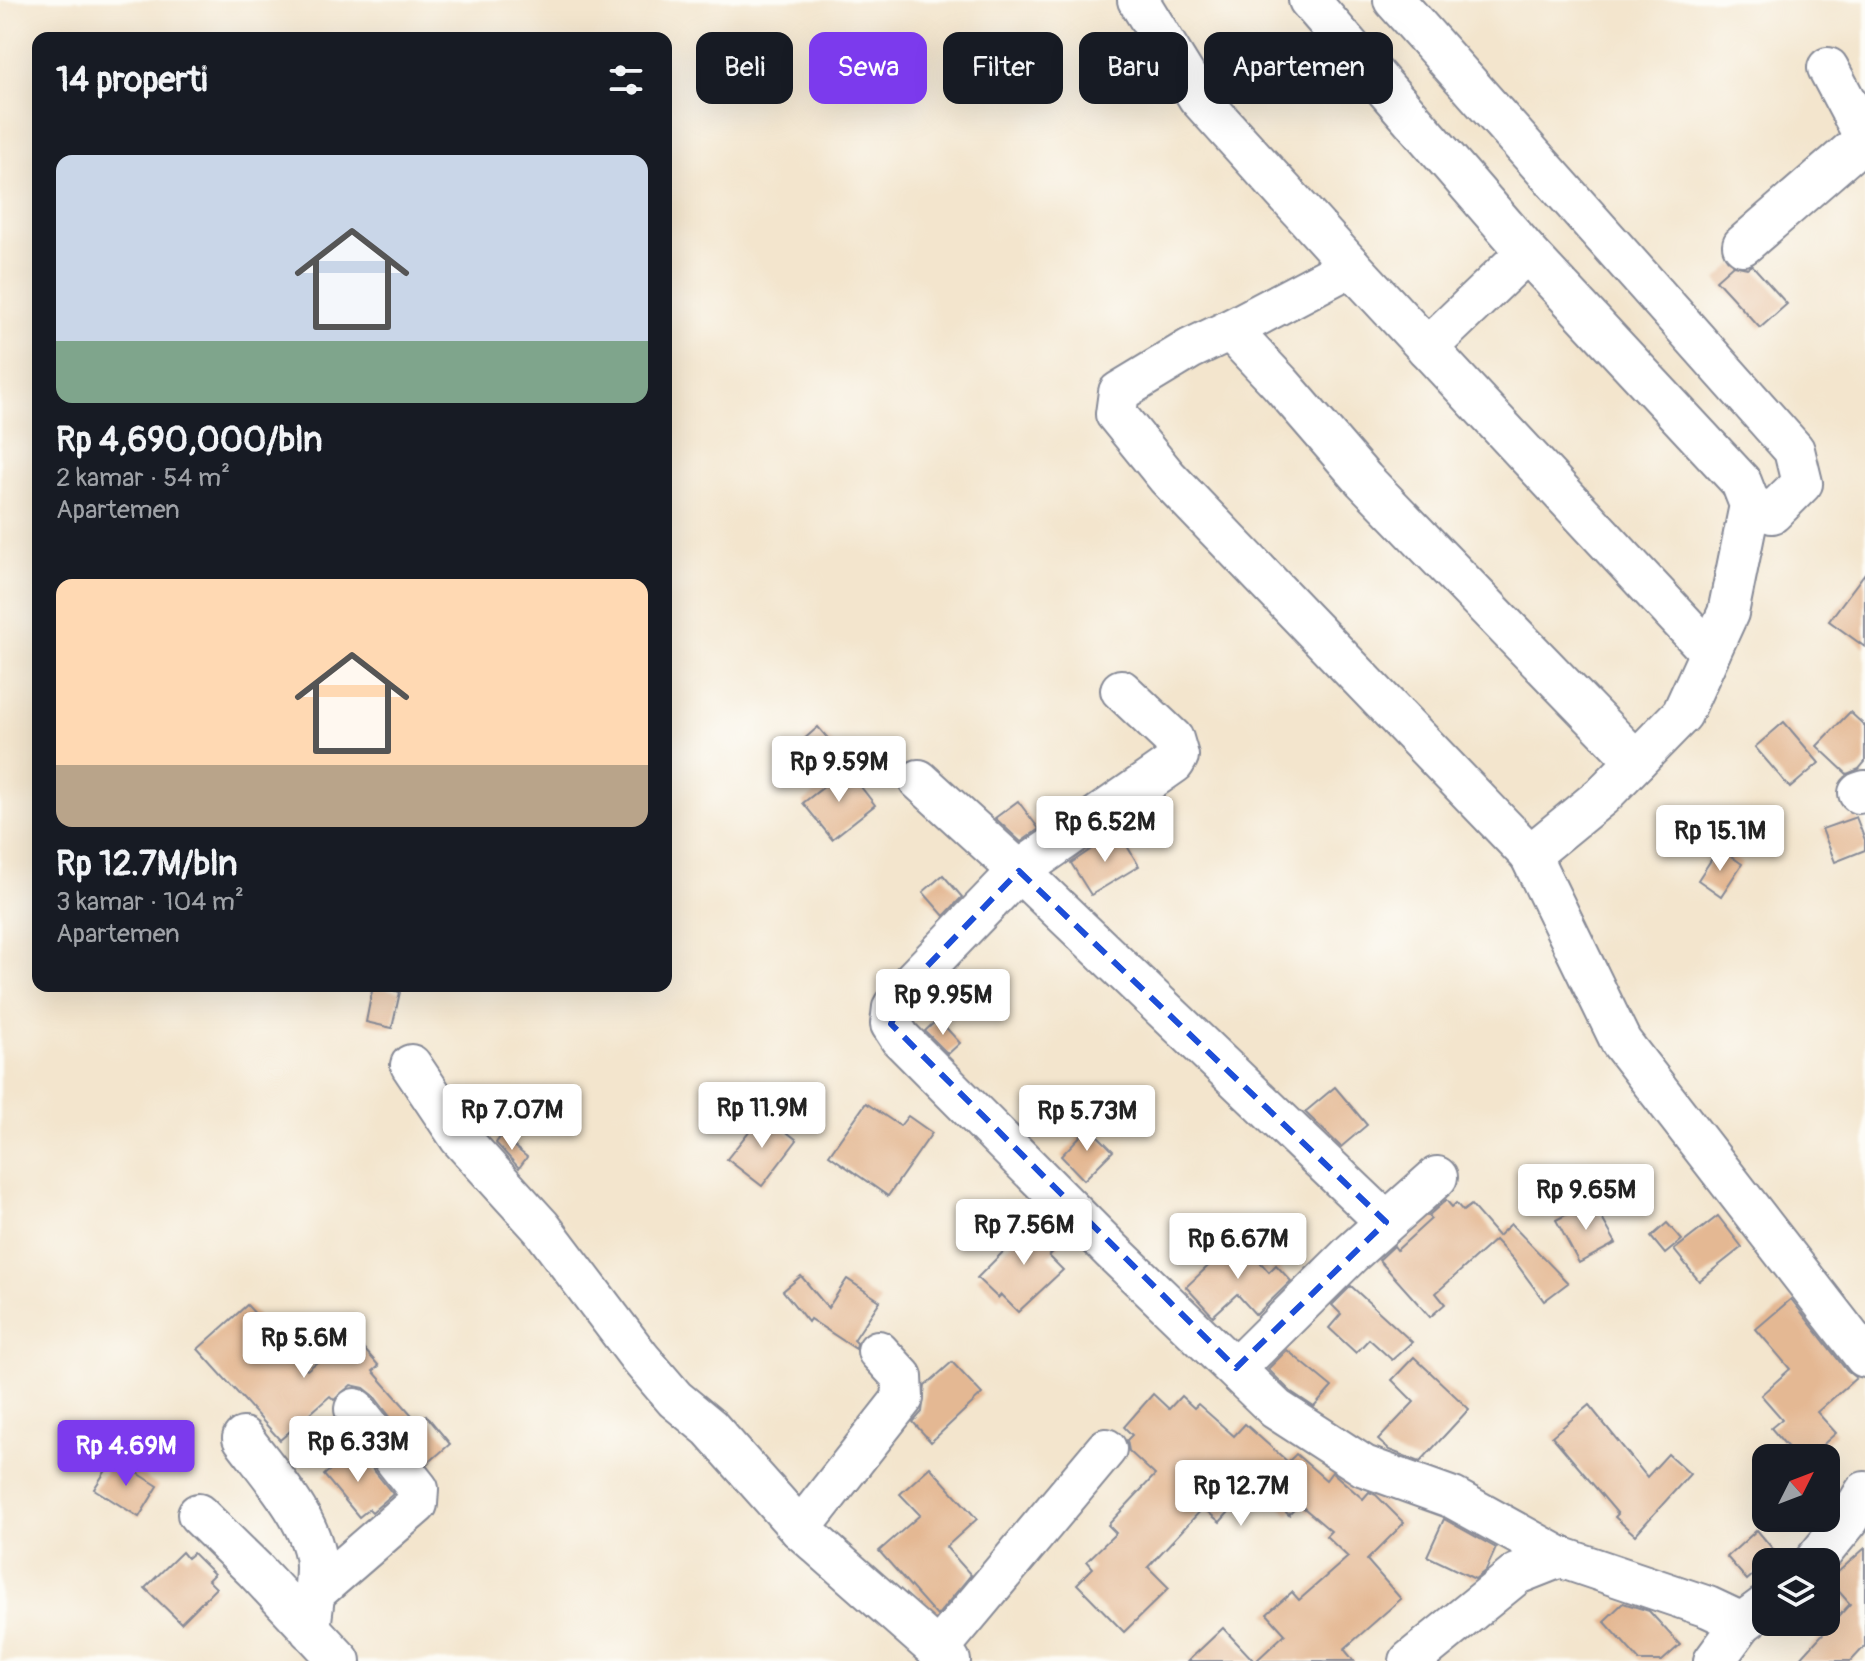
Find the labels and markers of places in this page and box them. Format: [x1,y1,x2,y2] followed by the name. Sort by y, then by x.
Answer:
[756,736,922,804] pin: Rp 9.59M
[1022,796,1188,864] pin: Rp 6.52M
[1637,805,1803,873] pin: Rp 15.1M
[860,969,1026,1037] pin: Rp 9.95M
[679,1082,845,1150] pin: Rp 11.9M
[429,1084,595,1152] pin: Rp 7.07M
[1004,1085,1170,1153] pin: Rp 5.73M
[1503,1164,1669,1232] pin: Rp 9.65M
[941,1199,1107,1267] pin: Rp 7.56M
[1155,1213,1321,1281] pin: Rp 6.67M
[230,1312,378,1380] pin: Rp 5.6M
[275,1416,441,1484] pin: Rp 6.33M
[43,1420,209,1488] pin: Rp 4.69M
[1158,1460,1324,1528] pin: Rp 12.7M

